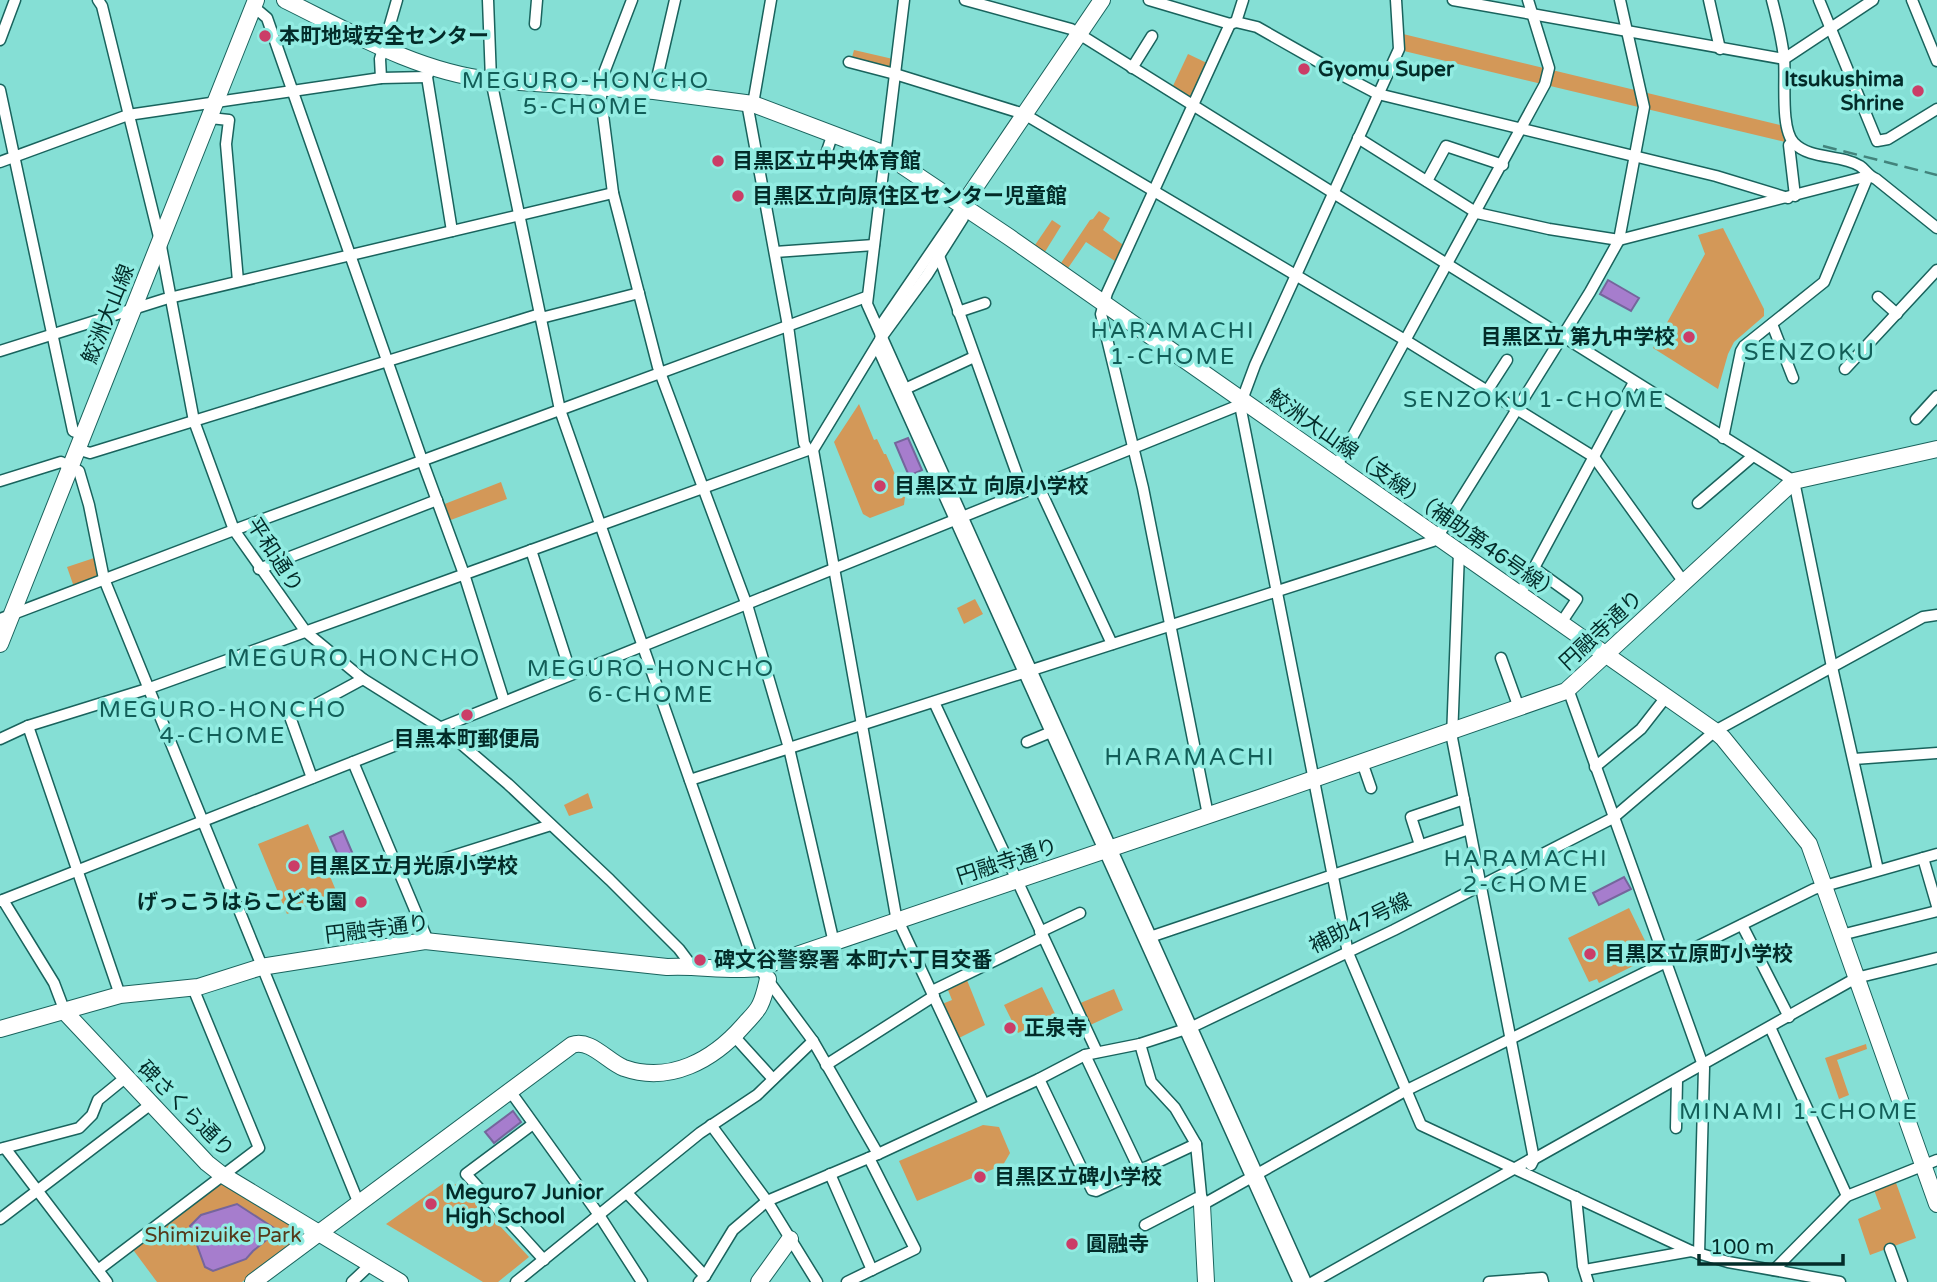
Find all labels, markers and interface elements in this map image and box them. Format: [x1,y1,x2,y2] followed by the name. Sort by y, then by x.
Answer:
[279,24,489,49] place label: 本町地域安全センター
[257,28,273,44] marker: 本町地域安全センター
[1318,57,1455,82] place label: Gyomu Super
[1296,61,1312,77] marker: Gyomu Super
[462,67,710,121] district label: MEGURO-HONCHO 5-CHOME
[1784,67,1904,116] place label: Itsukushima Shrine
[1910,83,1926,99] marker: Itsukushima Shrine
[732,149,921,174] place label: 目黒区立中央体育館
[710,153,726,169] marker: 目黒区立中央体育館
[752,184,1067,209] place label: 目黒区立向原住区センター児童館
[730,188,746,204] marker: 目黒区立向原住区センター児童館
[77,261,140,368] street label: 鮫洲大山線
[1090,317,1256,371] district label: HARAMACHI 1-CHOME
[1481,325,1675,350] place label: 目黒区立 第九中学校
[1681,329,1697,345] marker: 目黒区立 第九中学校
[1744,338,1876,367] district label: SENZOKU
[1262,384,1565,607] street label: 鮫洲大山線（支線）（補助第46号線）
[1403,386,1665,414] district label: SENZOKU 1-CHOME
[894,474,1088,499] place label: 目黒区立 向原小学校
[872,478,888,494] marker: 目黒区立 向原小学校
[241,513,308,597] street label: 平和通り
[1554,585,1648,675] street label: 円融寺通り
[227,644,481,673] district label: MEGURO HONCHO
[527,655,775,709] district label: MEGURO-HONCHO 6-CHOME
[99,696,347,750] district label: MEGURO-HONCHO 4-CHOME
[459,707,475,723] marker: 目黒本町郵便局
[394,727,541,752] place label: 目黒本町郵便局
[1104,743,1276,772] district label: HARAMACHI
[953,833,1061,890] street label: 円融寺通り
[1443,845,1609,899] district label: HARAMACHI 2-CHOME
[308,854,518,879] place label: 目黒区立月光原小学校
[286,858,302,874] marker: 目黒区立月光原小学校
[1305,888,1415,959] street label: 補助47号線
[137,890,347,915] place label: げっこうはらこども園
[353,894,369,910] marker: げっこうはらこども園
[323,911,431,948] street label: 円融寺通り
[1604,942,1793,967] place label: 目黒区立原町小学校
[1582,946,1598,962] marker: 目黒区立原町小学校
[714,948,992,973] place label: 碑文谷警察署 本町六丁目交番
[692,952,708,968] marker: 碑文谷警察署 本町六丁目交番
[1024,1016,1087,1041] place label: 正泉寺
[1002,1020,1018,1036] marker: 正泉寺
[132,1056,239,1163] street label: 碑さくら通り
[1679,1098,1919,1126] district label: MINAMI 1-CHOME
[994,1165,1162,1190] place label: 目黒区立碑小学校
[972,1169,988,1185] marker: 目黒区立碑小学校
[445,1180,604,1229] place label: Meguro7 Junior High School
[423,1196,439,1212] marker: Meguro7 Junior High School
[1699,1222,1842,1266] scale bar
[144,1223,302,1248] park label: Shimizuike Park
[1086,1232,1149,1257] place label: 圓融寺
[1710,1235,1774,1260] text: 100 m
[1064,1236,1080,1252] marker: 圓融寺

